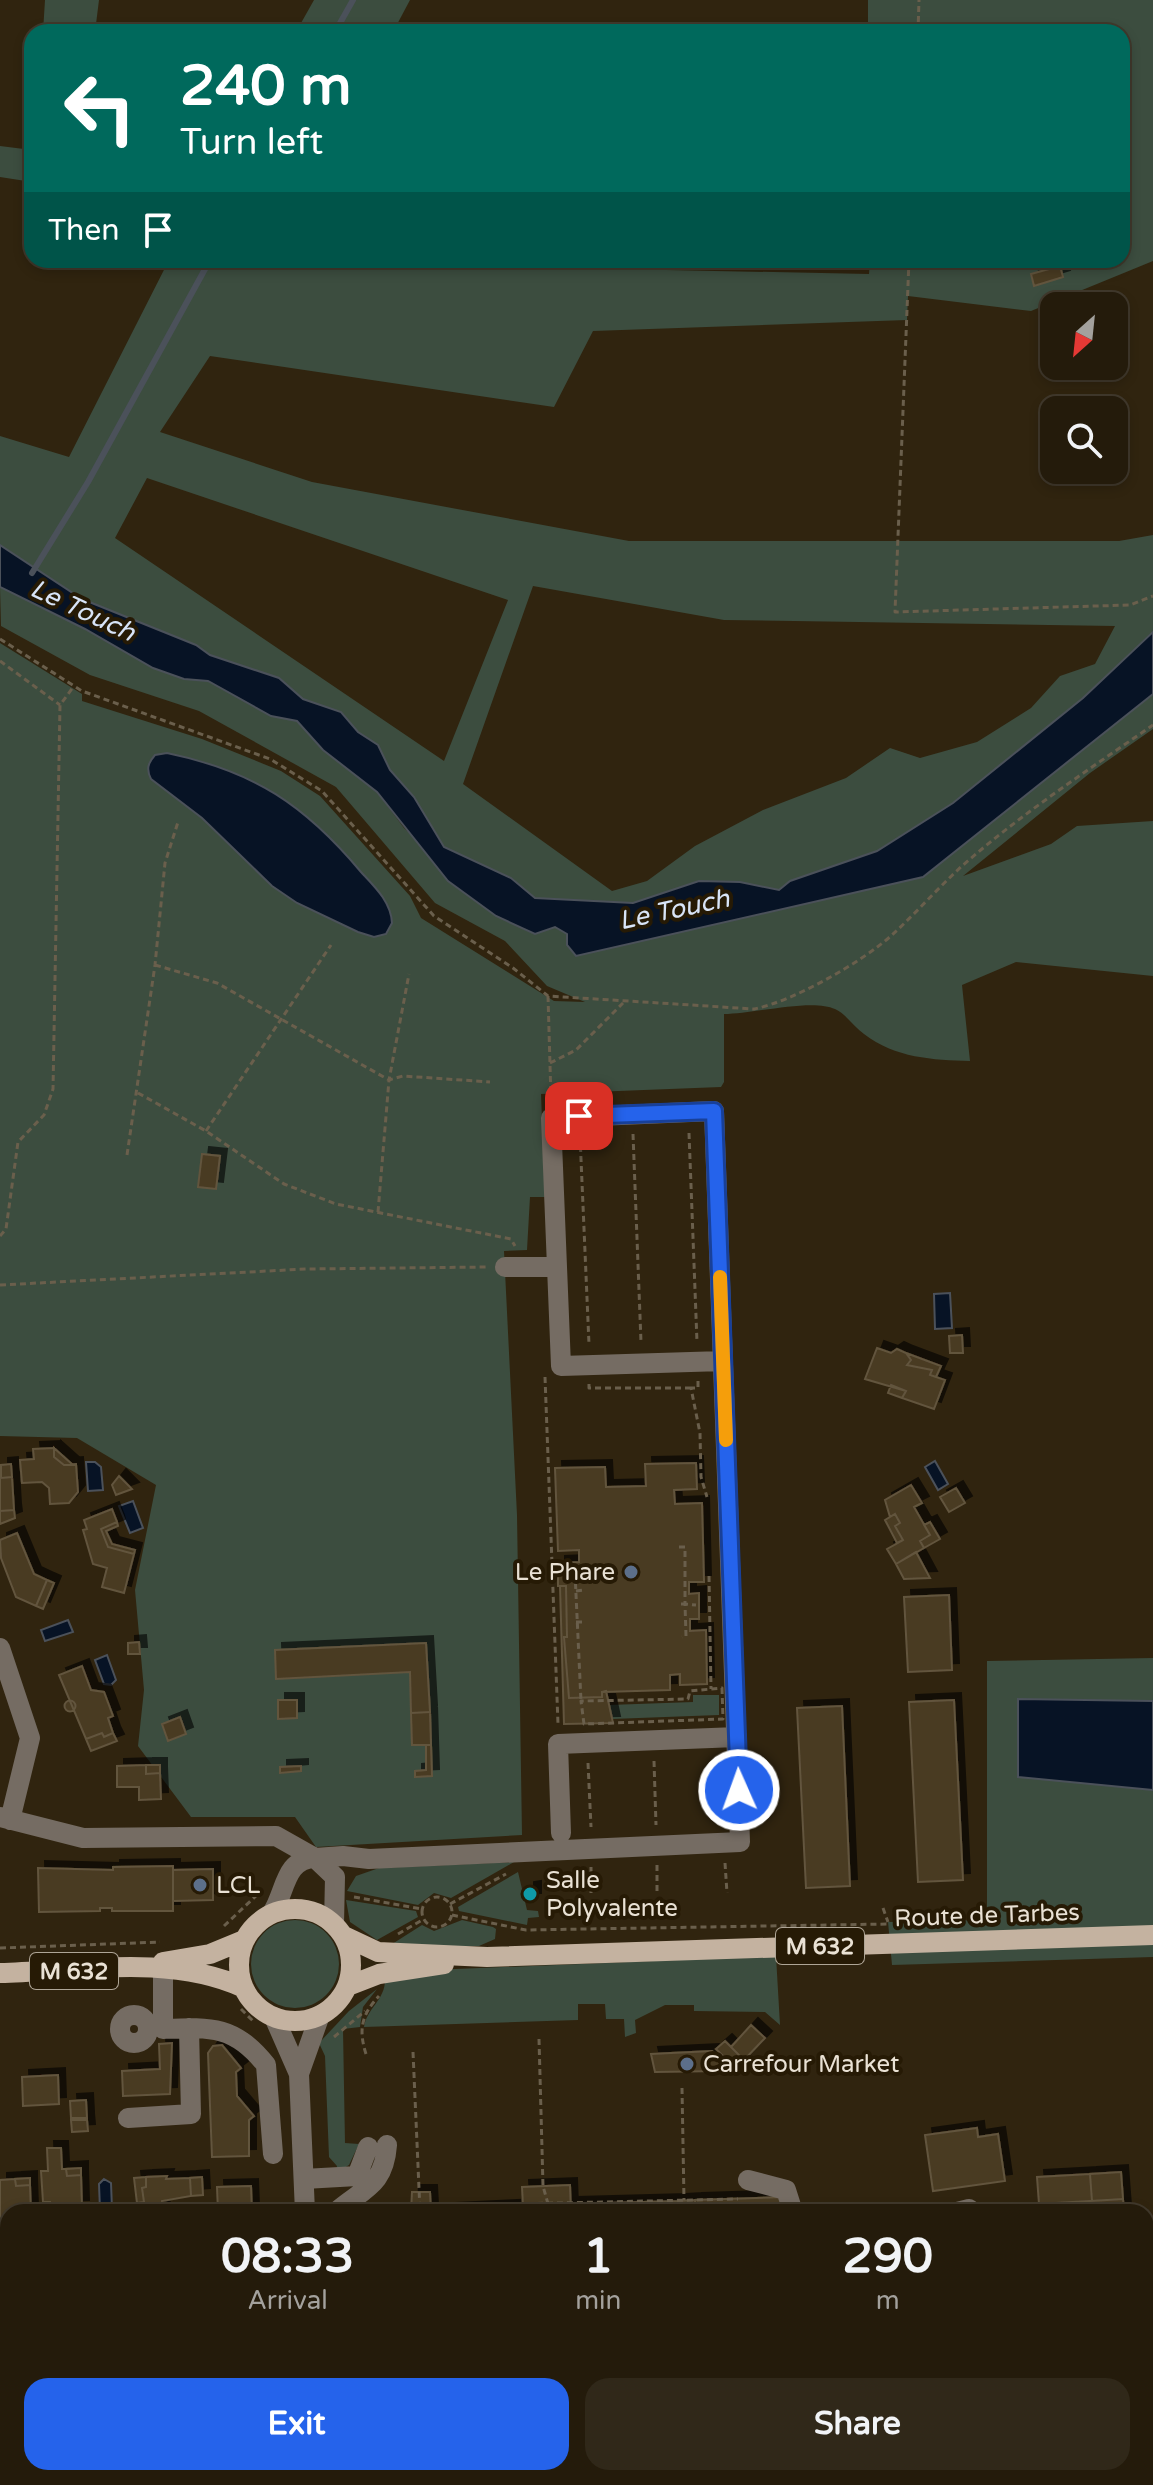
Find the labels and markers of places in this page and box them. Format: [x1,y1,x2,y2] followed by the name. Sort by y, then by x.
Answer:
[545,1082,613,1150] pin
[515,1558,615,1587] place label: Le Phare
[622,1563,640,1581] marker: Le Phare
[546,1866,678,1923] place label: Salle Polyvalente
[216,1871,261,1900] place label: LCL
[191,1876,209,1894] marker: LCL
[521,1885,539,1903] marker: Salle Polyvalente
[703,2050,899,2079] place label: Carrefour Market
[678,2055,696,2073] marker: Carrefour Market

